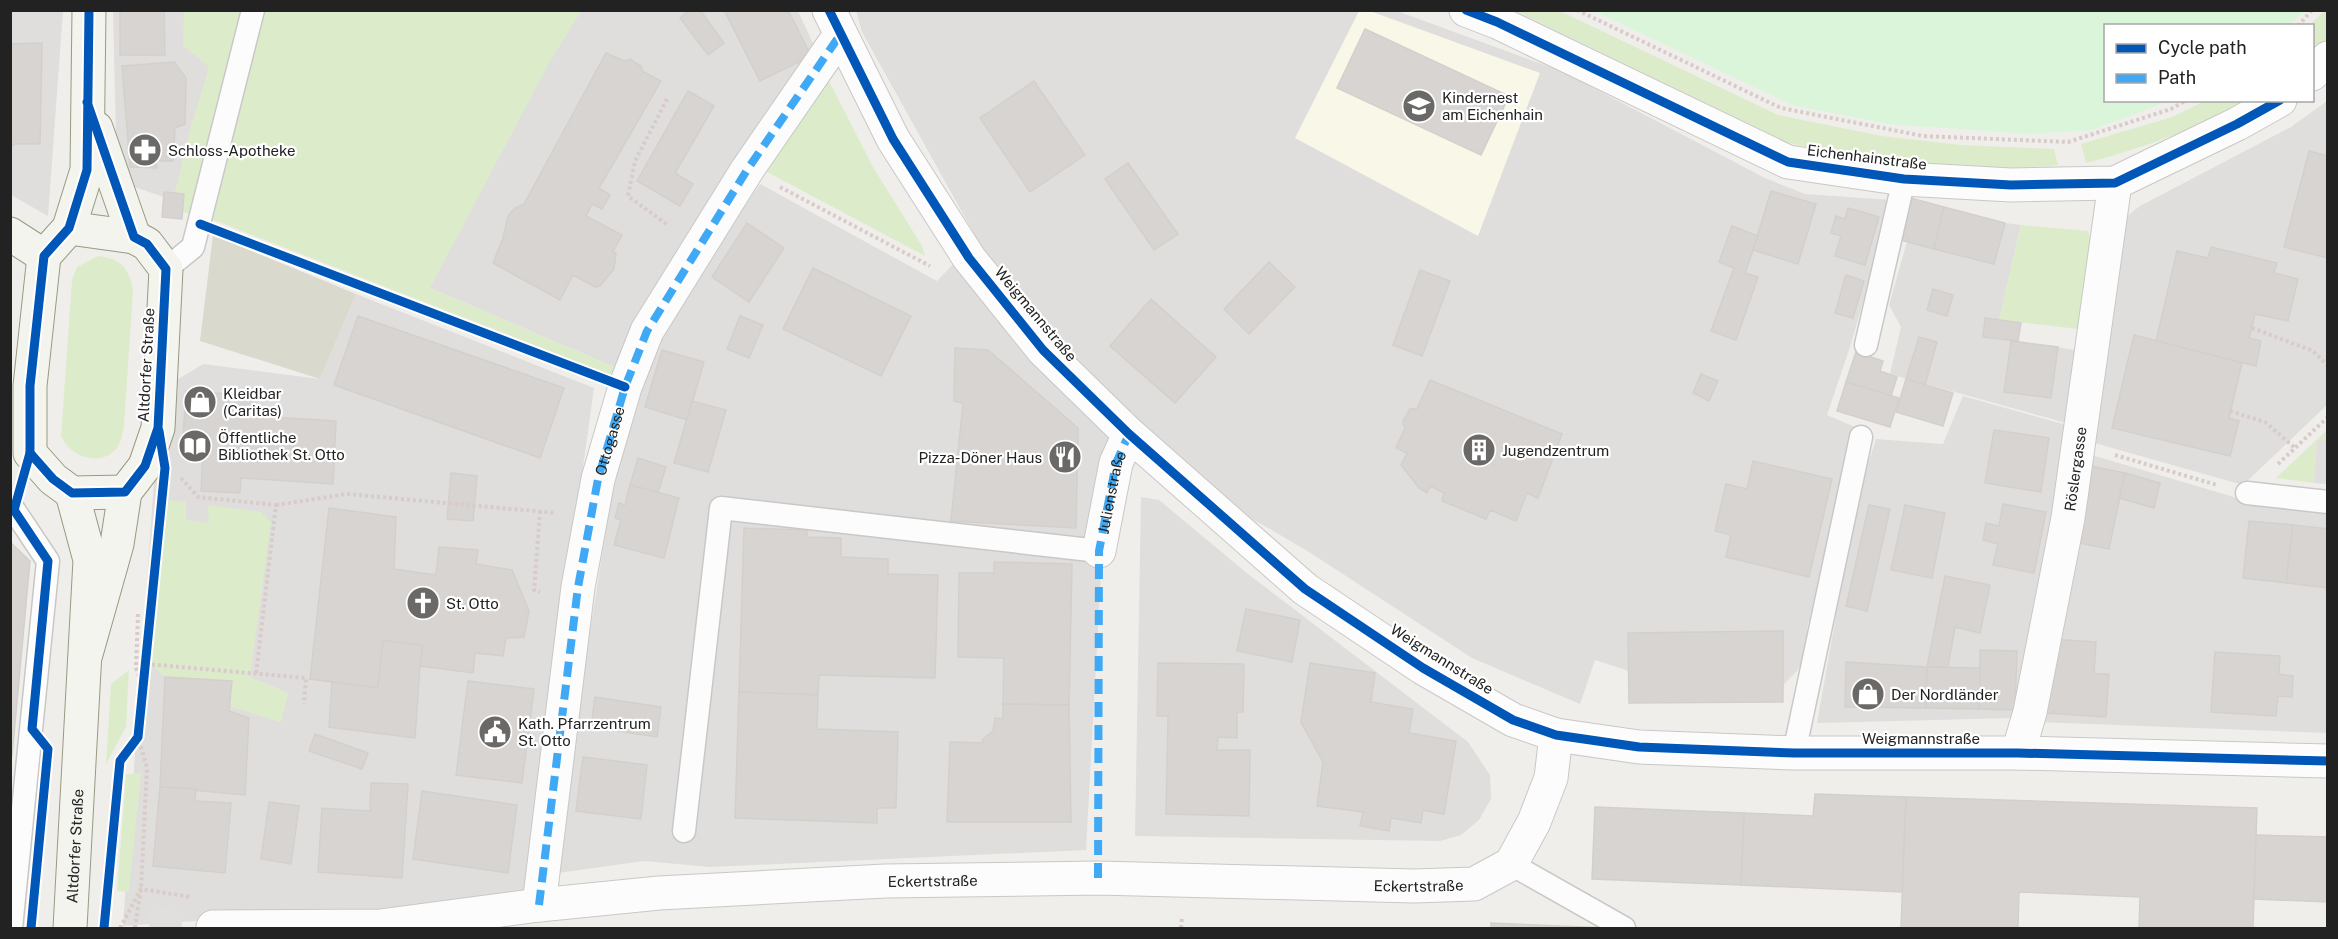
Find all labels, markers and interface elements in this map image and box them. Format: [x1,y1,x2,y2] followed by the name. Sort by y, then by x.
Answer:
[2104,24,2314,102] legend
[2158,37,2247,58] text: Cycle path
[2158,67,2196,88] text: Path
[1401,88,1437,124] school or university icon: Kindernest am Eichenhain
[1442,89,1543,123] place label: Kindernest am Eichenhain
[127,132,163,168] pharmacy icon: Schloss-Apotheke
[1806,141,1928,173] street label: Eichenhainstraße
[168,142,296,159] place label: Schloss-Apotheke
[992,263,1080,365] street label: Weigmannstraße
[135,307,157,423] street label: Altdorfer Straße
[182,384,218,420] shop icon: Kleidbar (Caritas)
[223,385,282,419] place label: Kleidbar (Caritas)
[591,404,627,477] street label: Ottogasse
[2061,425,2089,512] street label: Röslergasse
[177,428,213,464] library icon: Öffentliche Bibliothek St. Otto
[218,428,345,463] place label: Öffentliche Bibliothek St. Otto
[1461,432,1497,468] building icon: Jugendzentrum
[1047,439,1083,475] restaurant icon: Pizza-Döner Haus
[1502,442,1609,459] place label: Jugendzentrum
[1094,448,1129,535] street label: Julienstraße
[919,449,1042,466] place label: Pizza-Döner Haus
[405,585,441,621] church icon: St. Otto
[446,595,499,612] place label: St. Otto
[1387,620,1497,698] street label: Weigmannstraße
[1850,676,1886,712] shop icon: Der Nordländer
[1891,686,1999,703] place label: Der Nordländer
[477,714,513,750] public building icon: Kath. Pfarrzentrum St. Otto
[518,715,651,749] place label: Kath. Pfarrzentrum St. Otto
[1862,730,1980,747] street label: Weigmannstraße
[63,789,86,904] street label: Altdorfer Straße
[888,871,978,889] street label: Eckertstraße
[1373,876,1464,895] street label: Eckertstraße

